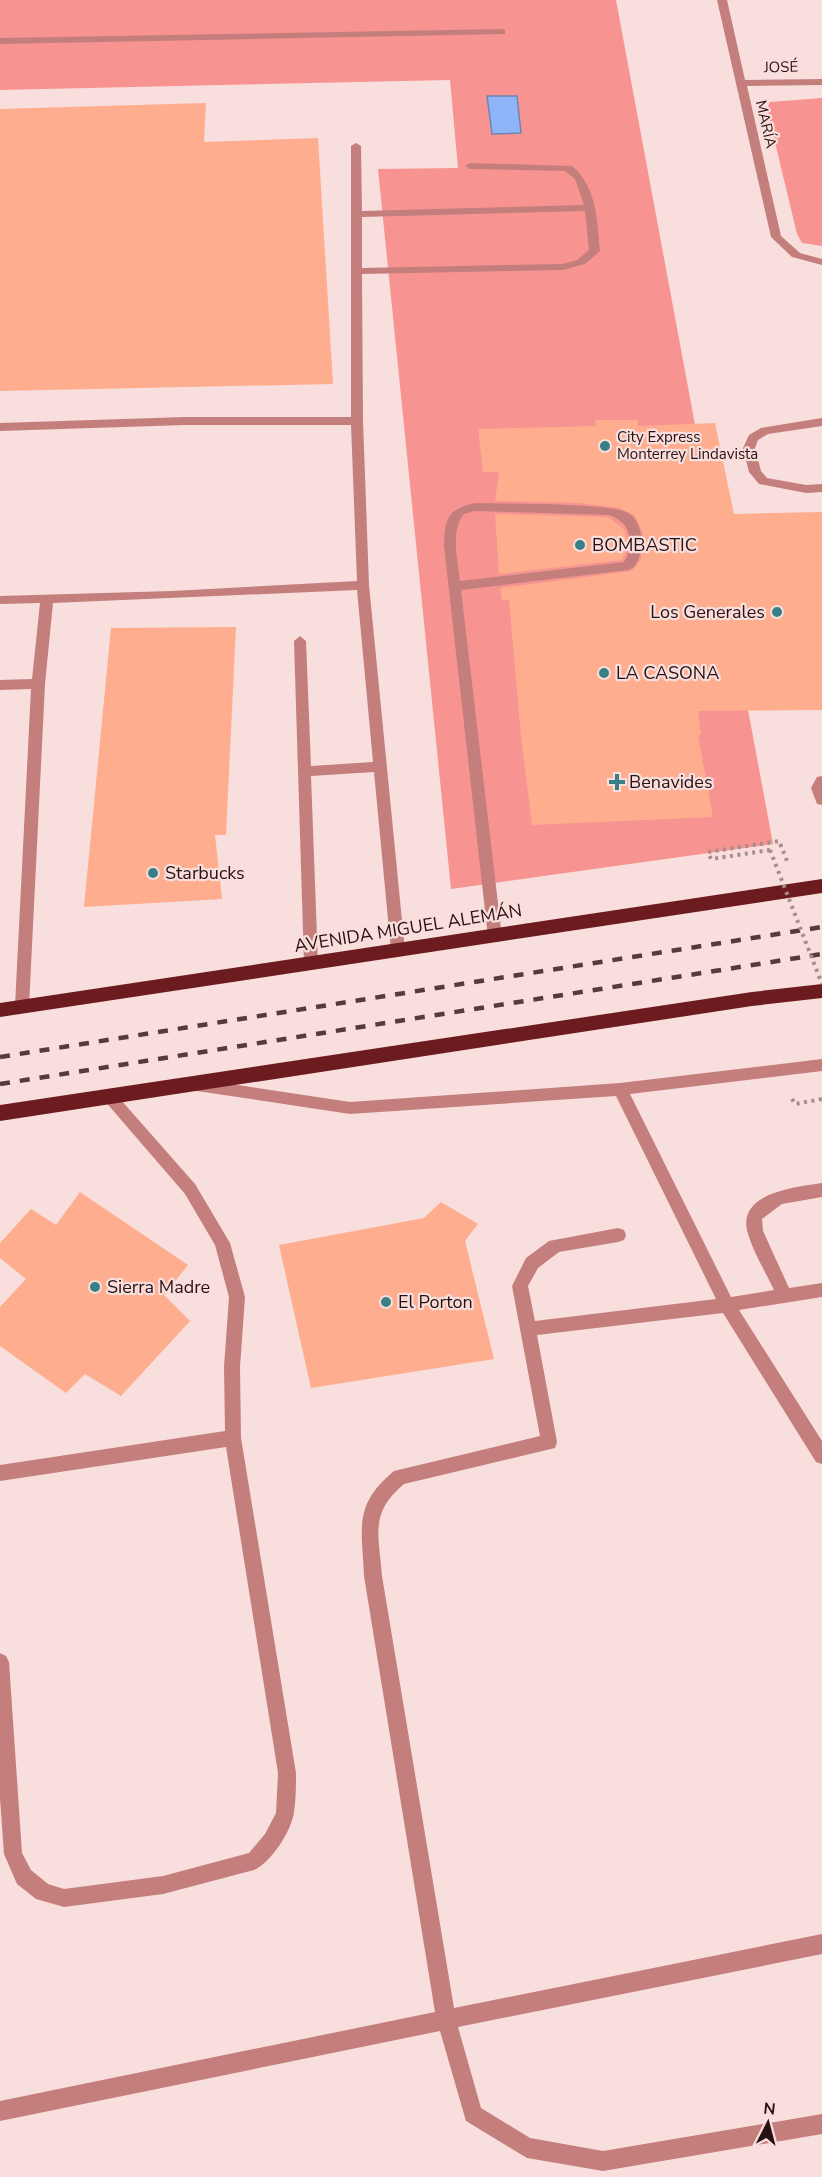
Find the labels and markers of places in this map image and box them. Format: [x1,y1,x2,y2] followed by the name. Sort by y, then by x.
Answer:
[617,427,758,464] place label: City Express Monterrey Lindavista
[598,439,612,453] marker: City Express Monterrey Lindavista
[592,533,697,557] place label: BOMBASTIC
[573,538,587,552] marker: BOMBASTIC
[650,600,765,624] place label: Los Generales
[770,605,784,619] marker: Los Generales
[616,661,719,685] place label: LA CASONA
[597,666,611,680] marker: LA CASONA
[629,770,713,794] place label: Benavides
[610,775,624,789] marker: Benavides
[165,861,245,885] place label: Starbucks
[146,866,160,880] marker: Starbucks
[107,1275,210,1299] place label: Sierra Madre
[88,1280,102,1294] marker: Sierra Madre
[398,1290,473,1314] place label: El Porton
[379,1295,393,1309] marker: El Porton

